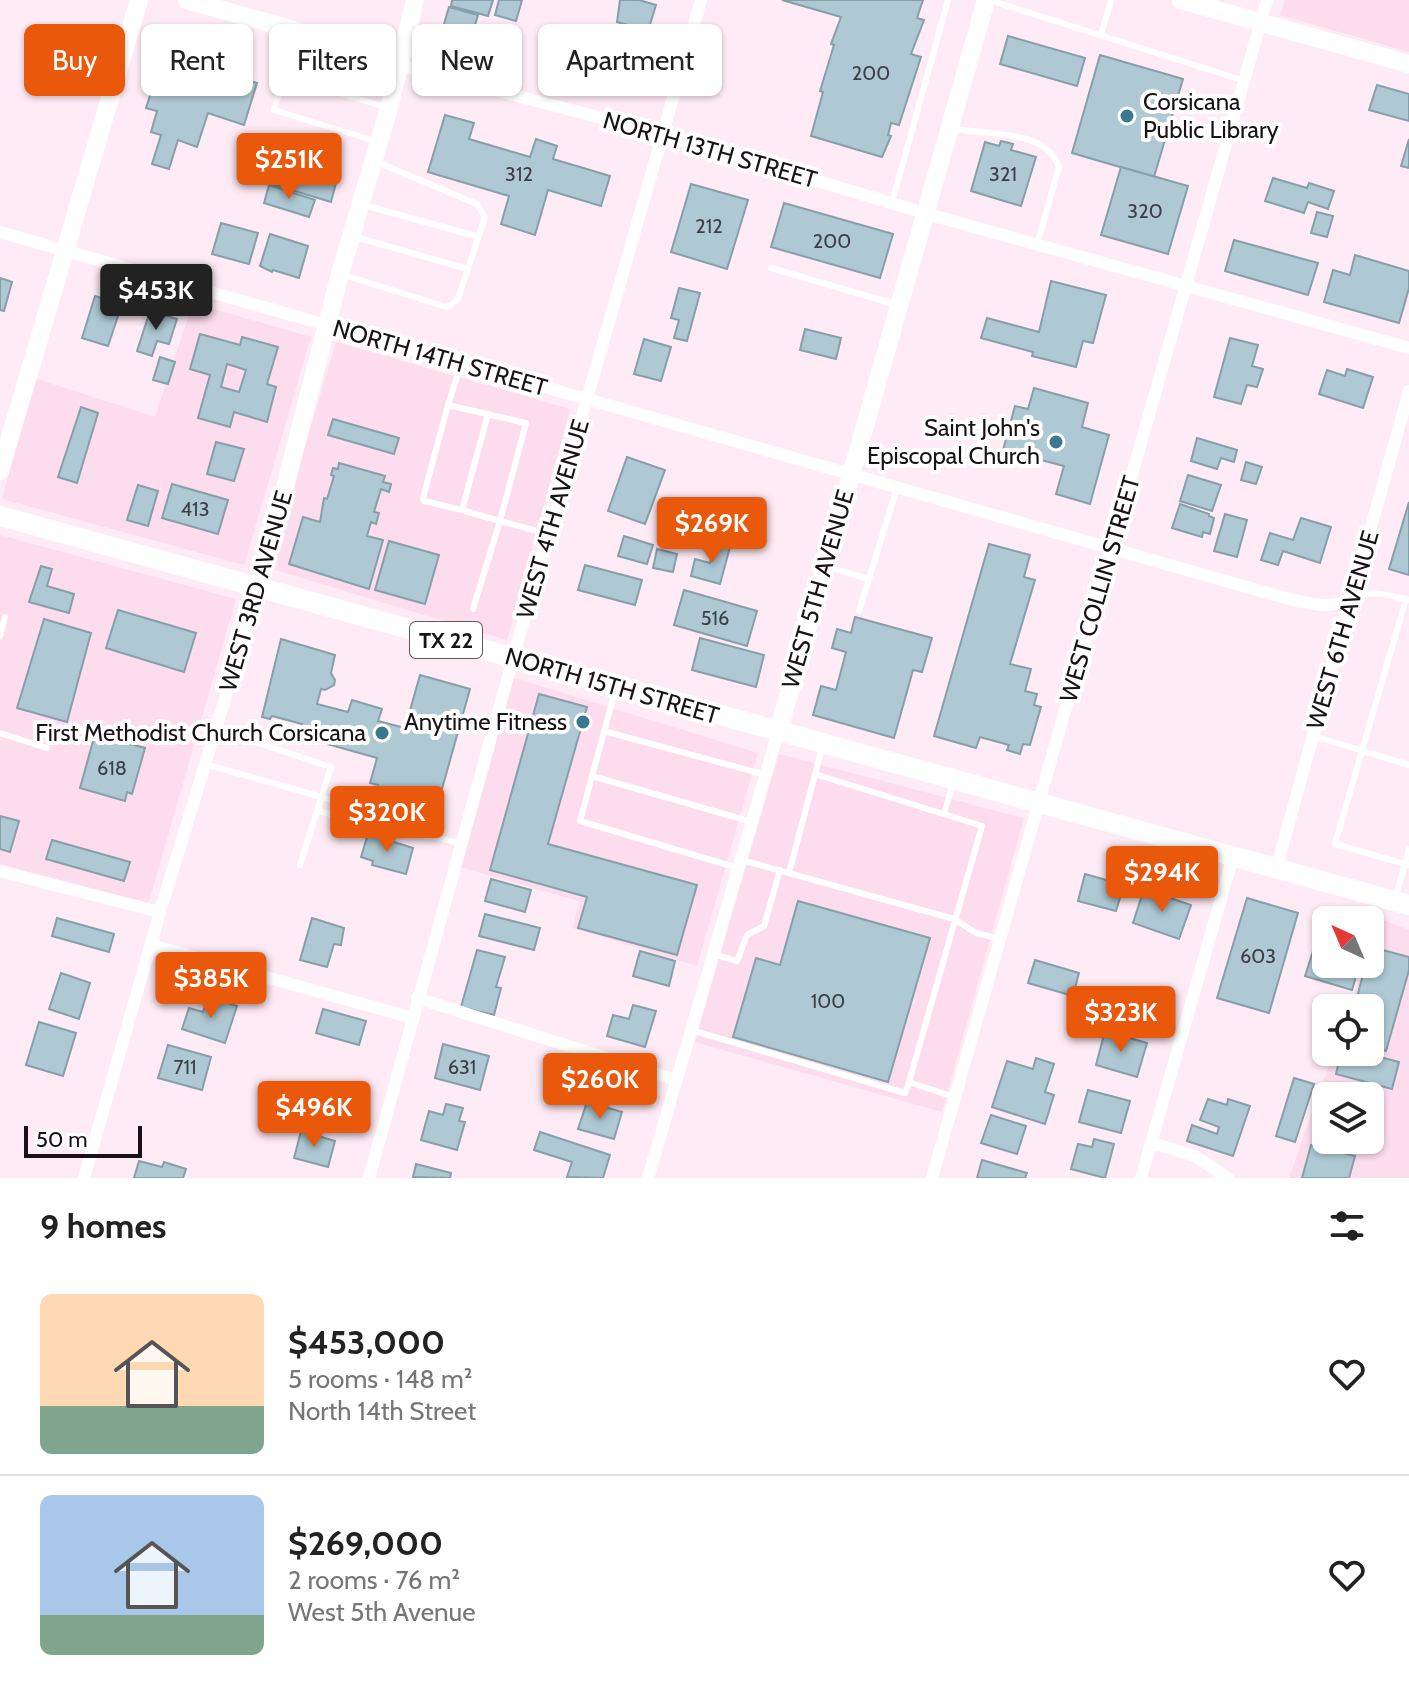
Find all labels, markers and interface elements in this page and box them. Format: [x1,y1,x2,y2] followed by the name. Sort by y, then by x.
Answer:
[24,24,125,96] chip: Buy
[141,24,253,96] chip: Rent
[269,24,396,96] chip: Filters
[412,24,522,96] chip: New
[538,24,722,96] chip: Apartment
[852,61,890,85] house number: 200
[1143,87,1279,144] place label: Corsicana Public Library
[600,105,821,194] street label: NORTH 13TH STREET
[1118,107,1136,125] marker: Corsicana Public Library
[233,133,345,201] pin: $251K
[255,143,323,175] text: $251K
[505,162,533,186] house number: 312
[989,162,1017,186] house number: 321
[1127,199,1163,223] house number: 320
[695,214,723,238] house number: 212
[813,229,851,253] house number: 200
[100,264,212,332] pin: $453K
[118,274,194,306] text: $453K
[330,313,551,402] street label: NORTH 14TH STREET
[867,413,1040,470] place label: Saint John's Episcopal Church
[510,416,595,622] street label: WEST 4TH AVENUE
[1047,433,1065,451] marker: Saint John's Episcopal Church
[1053,472,1146,705] street label: WEST COLLIN STREET
[775,486,860,692] street label: WEST 5TH AVENUE
[213,487,298,695] street label: WEST 3RD AVENUE
[181,497,209,521] house number: 413
[656,497,768,565] pin: $269K
[675,507,749,539] text: $269K
[1300,527,1385,733] street label: WEST 6TH AVENUE
[701,606,729,630] house number: 516
[410,622,482,658] road number: TX 22
[502,641,723,730] street label: NORTH 15TH STREET
[404,707,567,736] place label: Anytime Fitness
[574,713,592,731] marker: Anytime Fitness
[35,718,366,747] place label: First Methodist Church Corsicana
[373,724,391,742] marker: First Methodist Church Corsicana
[97,756,127,780] house number: 618
[331,786,443,854] pin: $320K
[348,796,426,828] text: $320K
[1106,846,1218,914] pin: $294K
[1124,856,1200,888] text: $294K
[1312,906,1384,978] north arrow
[1312,906,1384,1154] map controls
[1240,944,1276,968] house number: 603
[155,952,267,1020] pin: $385K
[173,962,249,994] text: $385K
[1065,986,1177,1054] pin: $323K
[811,989,845,1013] house number: 100
[1312,994,1384,1066] button: locate
[1084,996,1158,1028] text: $323K
[544,1053,656,1121] pin: $260K
[173,1055,197,1079] house number: 711
[448,1055,476,1079] house number: 631
[561,1063,639,1095] text: $260K
[258,1081,370,1149] pin: $496K
[1312,1082,1384,1154] button: layers
[276,1091,352,1123] text: $496K
[24,1122,142,1158] scale bar
[36,1126,88,1153] text: 50 m
[1325,1204,1369,1248] icon: filters
[40,1205,166,1247] text: 9 homes
[288,1321,445,1363] text: $453,000
[104,1326,200,1422] icon: home
[1325,1352,1369,1396] icon: heart
[288,1363,472,1395] text: 5 rooms · 148 m²
[288,1395,476,1427] text: North 14th Street
[288,1522,443,1564] text: $269,000
[104,1527,200,1623] icon: home
[1325,1553,1369,1597] icon: heart
[288,1564,460,1596] text: 2 rooms · 76 m²
[288,1596,476,1628] text: West 5th Avenue

